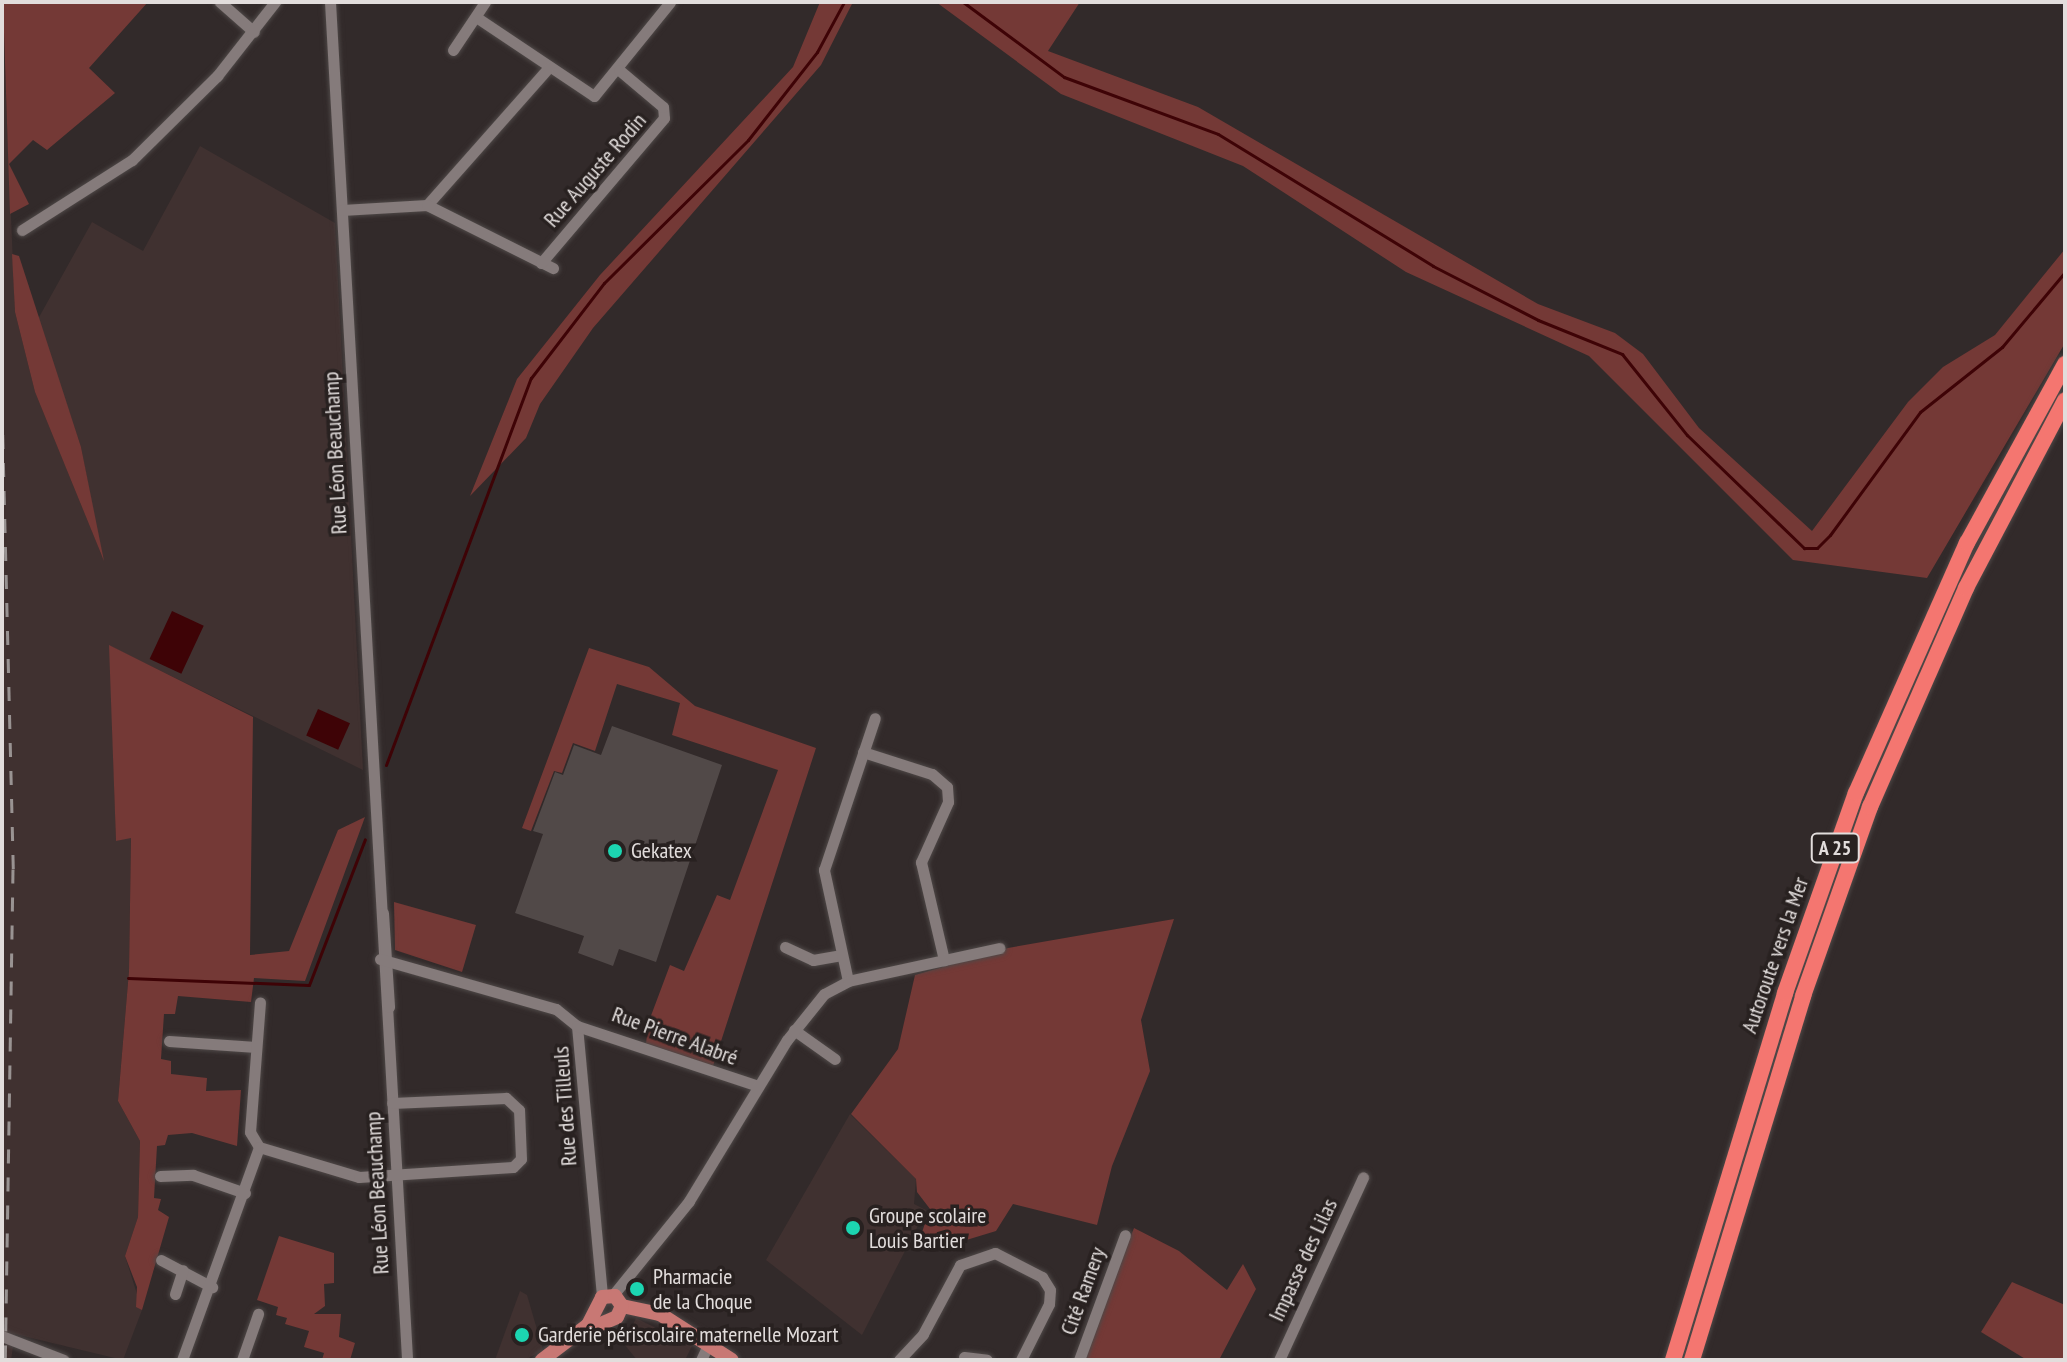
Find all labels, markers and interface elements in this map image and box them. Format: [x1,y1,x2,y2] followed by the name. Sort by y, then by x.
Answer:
[538,107,652,233] street label: Rue Auguste Rodin
[318,371,352,535] street label: Rue Léon Beauchamp
[1809,832,1861,864] road number: A 25
[631,838,692,864] place label: Gekatex
[606,842,624,860] marker: Gekatex
[1736,873,1814,1037] street label: Autoroute vers la Mer
[608,1001,742,1071] street label: Rue Pierre Alabré
[548,1045,582,1167] street label: Rue des Tilleuls
[360,1111,394,1275] street label: Rue Léon Beauchamp
[1263,1194,1343,1326] street label: Impasse des Lilas
[869,1202,986,1254] place label: Groupe scolaire Louis Bartier
[844,1219,862,1237] marker: Groupe scolaire Louis Bartier
[1055,1243,1111,1339] street label: Cité Ramery
[653,1263,752,1314] place label: Pharmacie de la Choque
[628,1280,646,1298] marker: Pharmacie de la Choque
[538,1322,839,1348] place label: Garderie périscolaire maternelle Mozart
[513,1326,531,1344] marker: Garderie périscolaire maternelle Mozart

